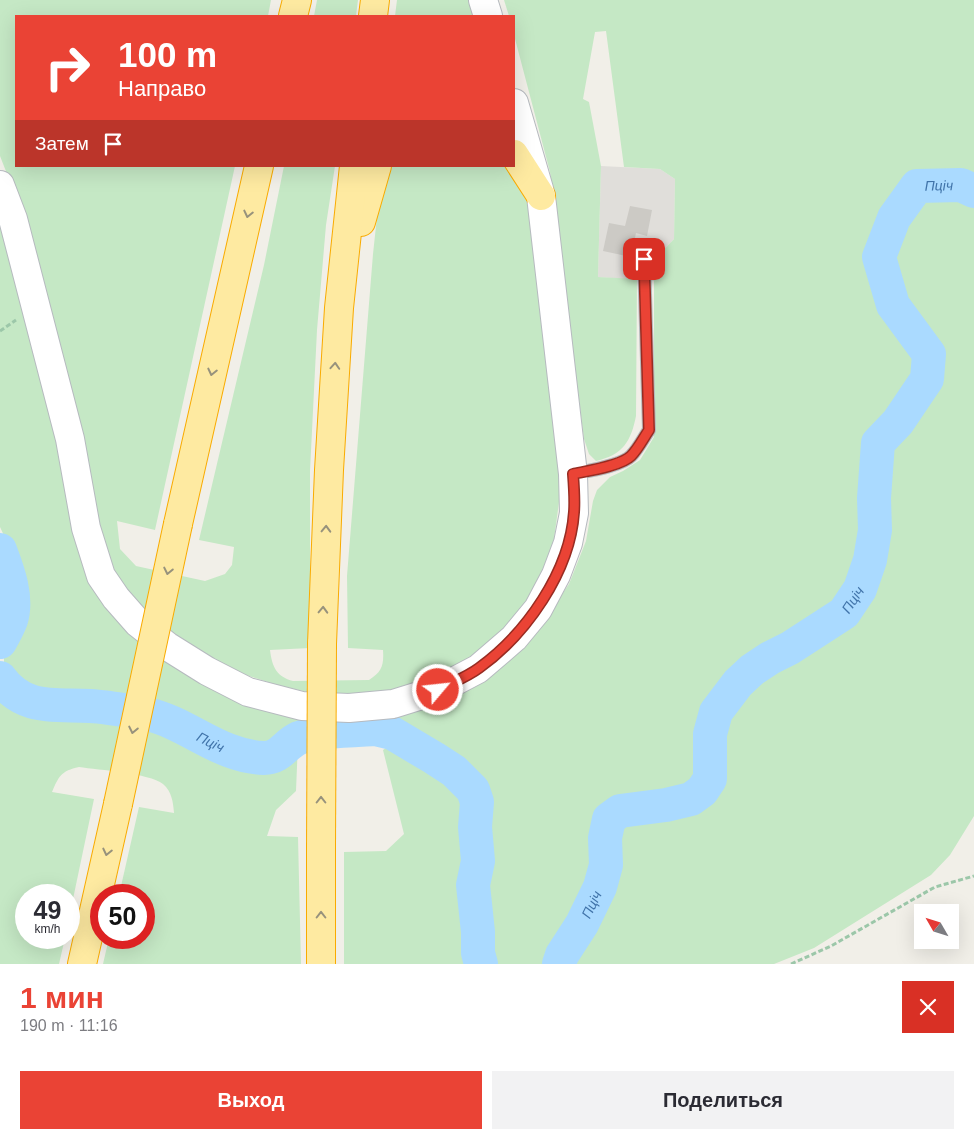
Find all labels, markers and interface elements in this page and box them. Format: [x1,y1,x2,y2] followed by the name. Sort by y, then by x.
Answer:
[35,35,100,100] icon: right
[118,35,217,74] text: 100 m
[118,76,206,101] text: Направо
[99,130,127,158] icon: arrive
[35,133,89,154] text: Затем
[924,177,953,194] water label: Пціч
[243,209,254,218] one-way arrow
[623,238,665,280] pin
[630,245,658,273] icon: arrive
[330,362,341,370] one-way arrow
[207,368,218,377] one-way arrow
[321,524,332,532] one-way arrow
[163,567,174,576] one-way arrow
[838,583,867,616] water label: Пціч
[318,606,328,614] one-way arrow
[411,663,463,715] position arrow
[129,726,139,735] one-way arrow
[194,728,227,756] water label: Пціч
[316,796,326,804] one-way arrow
[102,847,113,856] one-way arrow
[90,884,155,949] speed limit sign: 50
[578,888,605,921] water label: Пціч
[34,896,61,924] text: 49
[914,904,959,949] north arrow
[914,904,959,949] map controls
[316,911,326,919] one-way arrow
[34,922,61,936] text: km/h
[20,981,104,1014] text: 1 мин
[902,981,954,1033] button: close
[20,1017,118,1034] text: 190 m · 11:16
[20,1071,482,1129] button: Выход
[492,1071,954,1129] button: Поделиться

